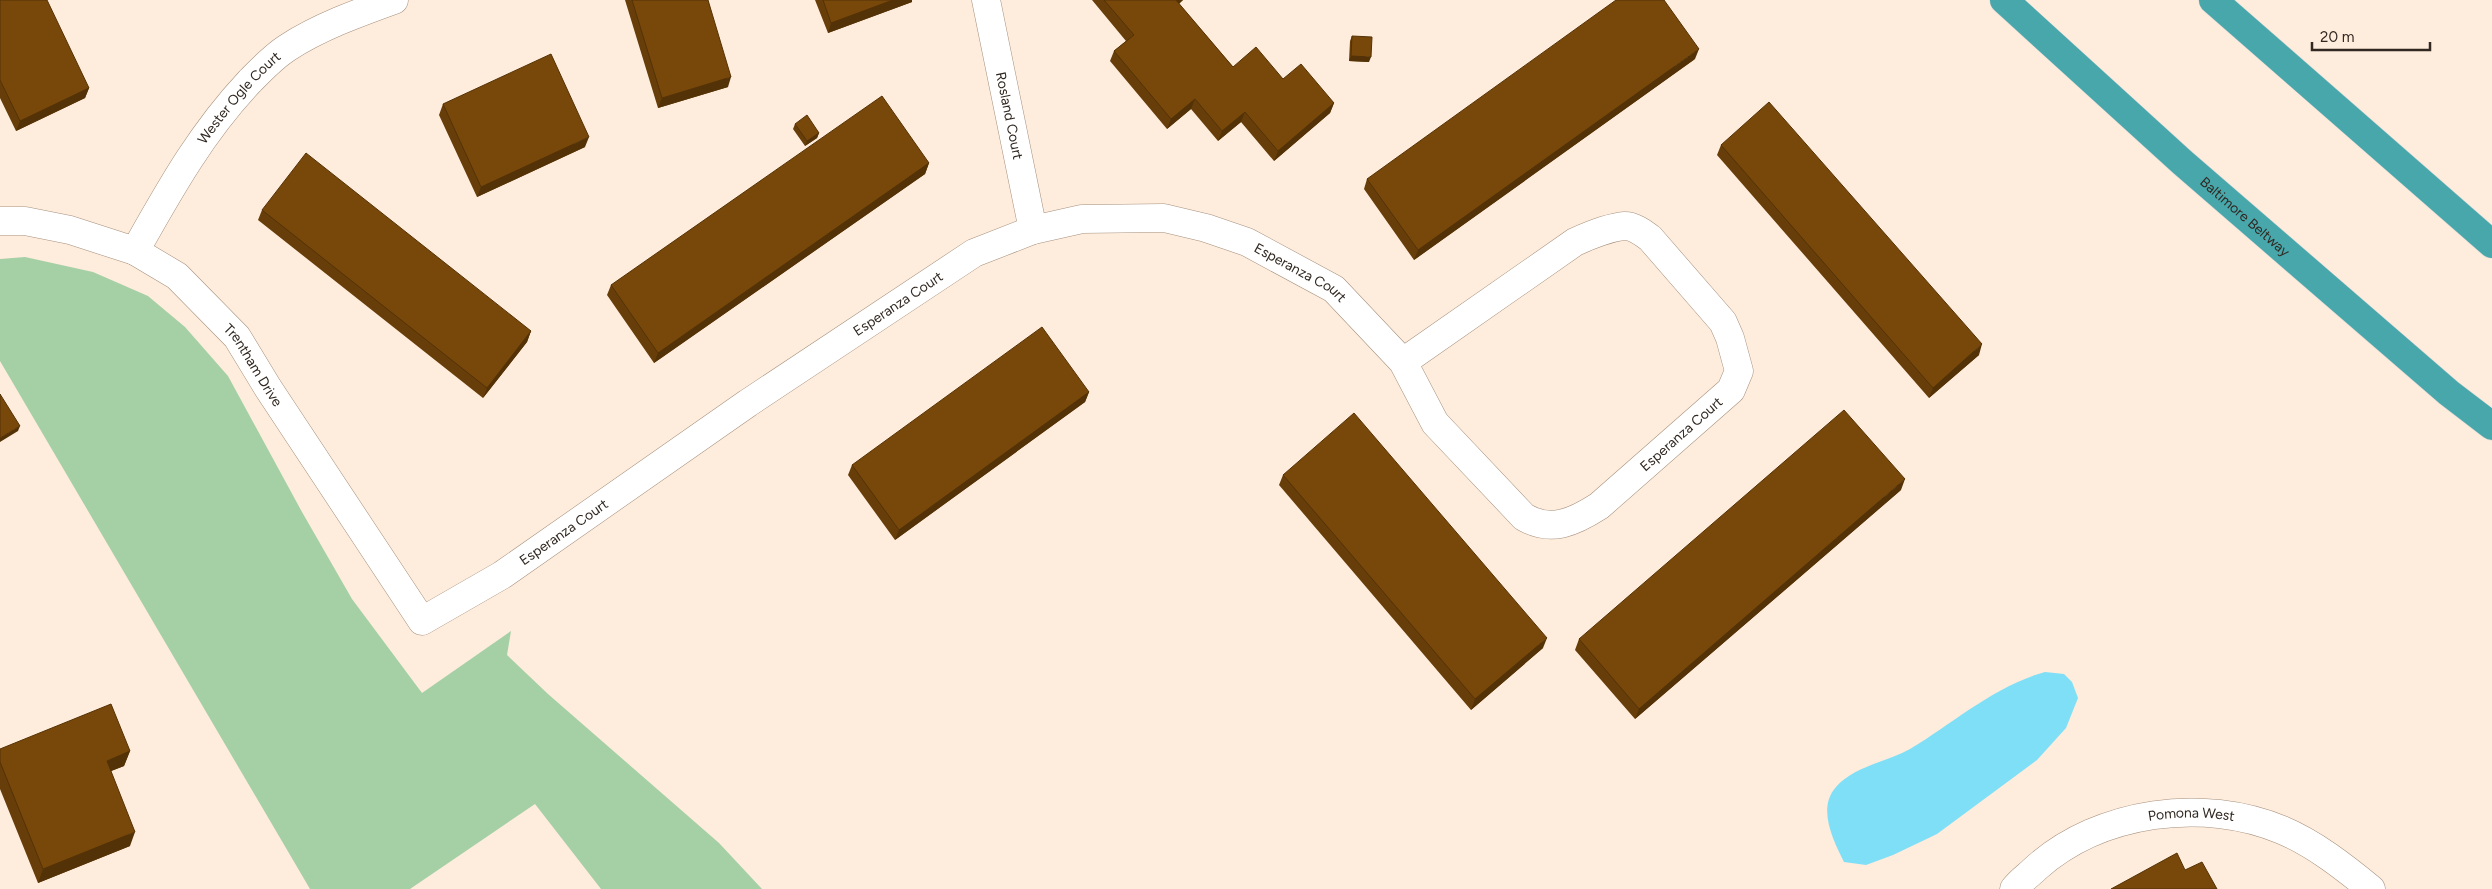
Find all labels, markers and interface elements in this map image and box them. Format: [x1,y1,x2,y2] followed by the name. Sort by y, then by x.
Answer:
[2312,20,2430,52] scale bar
[2320,28,2354,46] text: 20 m
[194,48,284,147] street label: Wester Ogle Court
[992,70,1026,161] street label: Rosland Court
[2196,173,2293,261] street label: Baltimore Beltway
[1251,240,1350,306] street label: Esperanza Court
[850,268,946,340] street label: Esperanza Court
[220,320,286,410] street label: Trentham Drive
[1637,393,1726,475] street label: Esperanza Court
[516,496,611,569] street label: Esperanza Court
[2147,804,2236,825] street label: Pomona West

